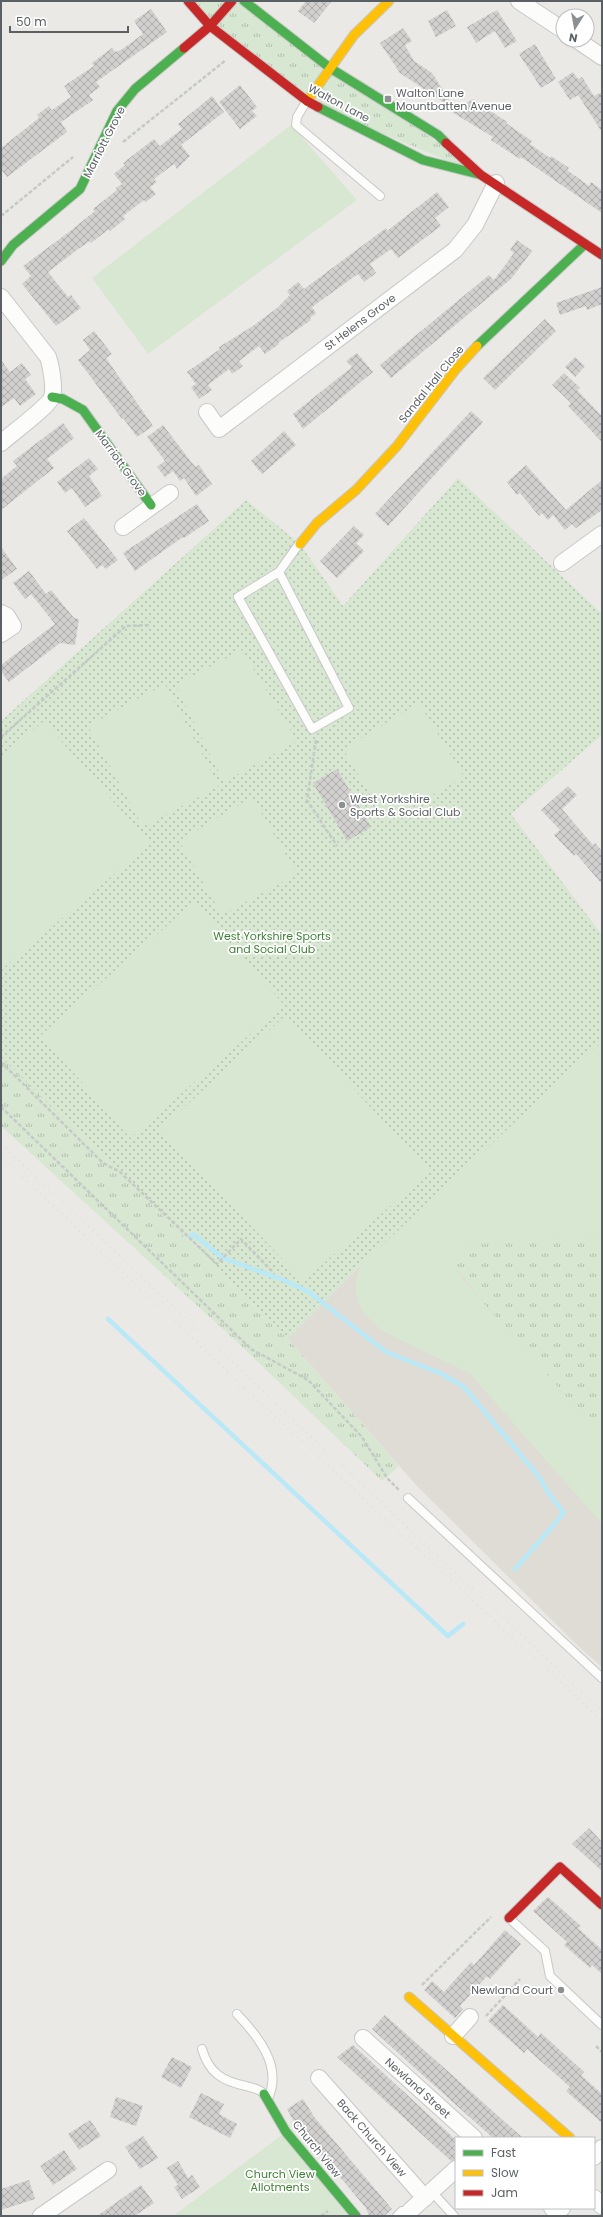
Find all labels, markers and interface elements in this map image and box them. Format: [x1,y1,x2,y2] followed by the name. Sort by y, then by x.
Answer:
[10,8,128,34] scale bar
[555,8,595,48] north arrow
[16,13,47,30] text: 50 m
[568,29,579,46] text: N
[305,80,373,126] street label: Walton Lane
[396,85,512,114] place label: Walton Lane Mountbatten Avenue
[383,94,393,104] marker: Walton Lane Mountbatten Avenue
[79,103,129,181] street label: Marriott Grove
[321,290,399,354] street label: St Helens Grove
[395,342,467,426] street label: Sandal Hall Close
[91,427,151,500] street label: Marriott Grove
[350,791,460,820] place label: West Yorkshire Sports & Social Club
[337,800,347,810] marker: West Yorkshire Sports & Social Club
[213,928,331,957] park label: West Yorkshire Sports and Social Club
[471,1982,553,1998] place label: Newland Court
[556,1985,566,1995] marker: Newland Court
[382,2054,454,2122] street label: Newland Street
[334,2095,410,2181] street label: Back Church View
[289,2117,345,2181] street label: Church View
[455,2137,595,2209] legend
[491,2144,516,2161] text: Fast
[491,2164,519,2181] text: Slow
[245,2166,315,2195] park label: Church View Allotments
[491,2184,518,2201] text: Jam

